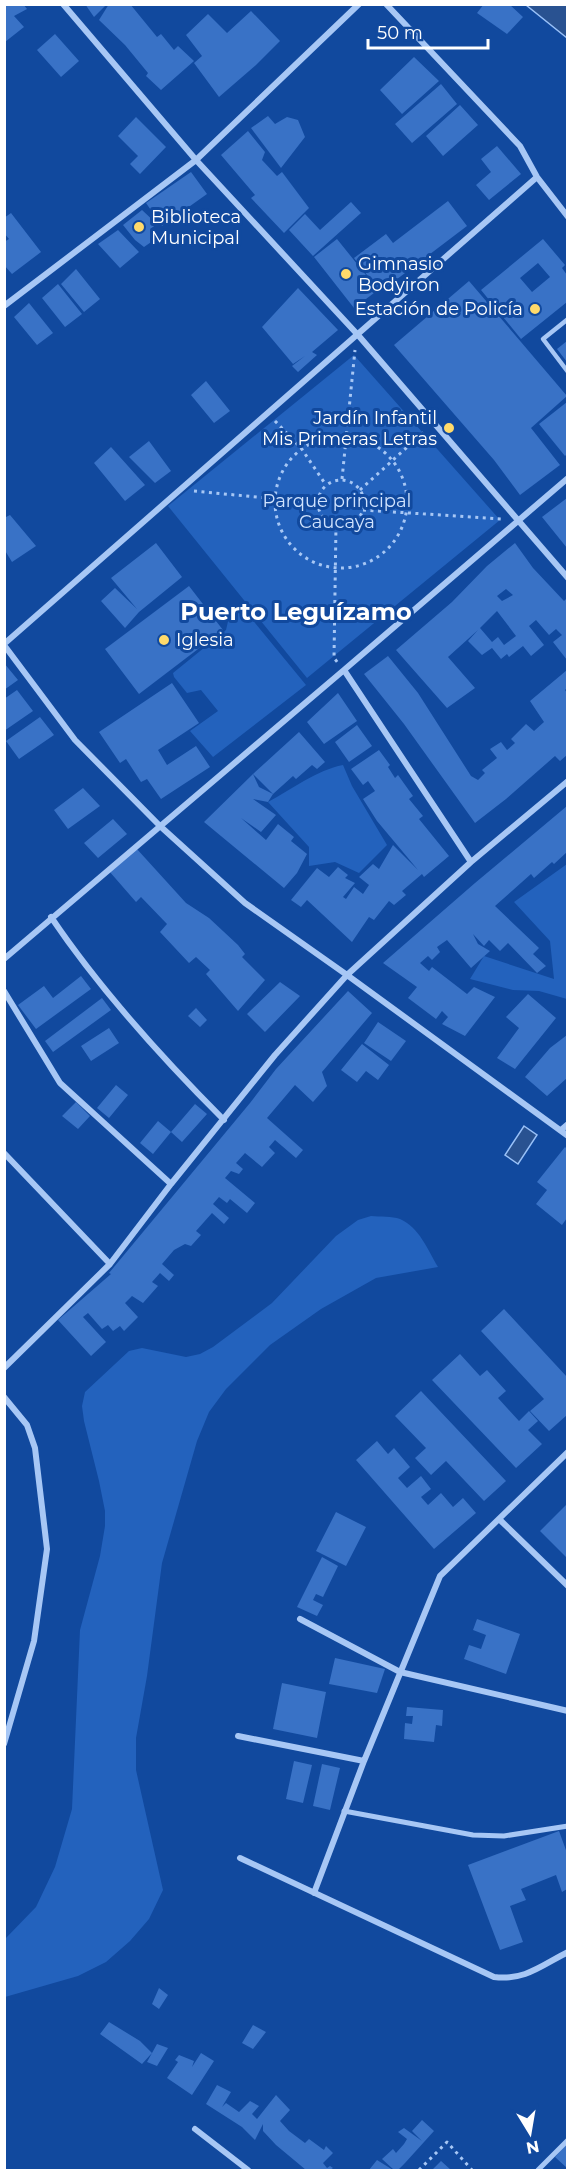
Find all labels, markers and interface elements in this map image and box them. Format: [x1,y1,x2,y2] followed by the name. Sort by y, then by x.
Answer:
[368,12,488,50] scale bar
[377,22,423,44] text: 50 m
[151,206,241,249] place label: Biblioteca Municipal
[132,220,146,234] marker: Biblioteca Municipal
[358,253,444,296] place label: Gimnasio Bodyiron
[339,267,353,281] marker: Gimnasio Bodyiron
[355,298,523,320] place label: Estación de Policía
[528,302,542,316] marker: Estación de Policía
[262,407,437,450] place label: Jardín Infantil Mis Primeras Letras
[442,421,456,435] marker: Jardín Infantil Mis Primeras Letras
[263,490,411,533] park label: Parque principal Caucaya
[180,597,412,626] district label: Puerto Leguízamo
[176,629,234,651] place label: Iglesia
[157,633,171,647] marker: Iglesia
[500,2103,560,2163] north arrow
[525,2137,541,2158] text: N

